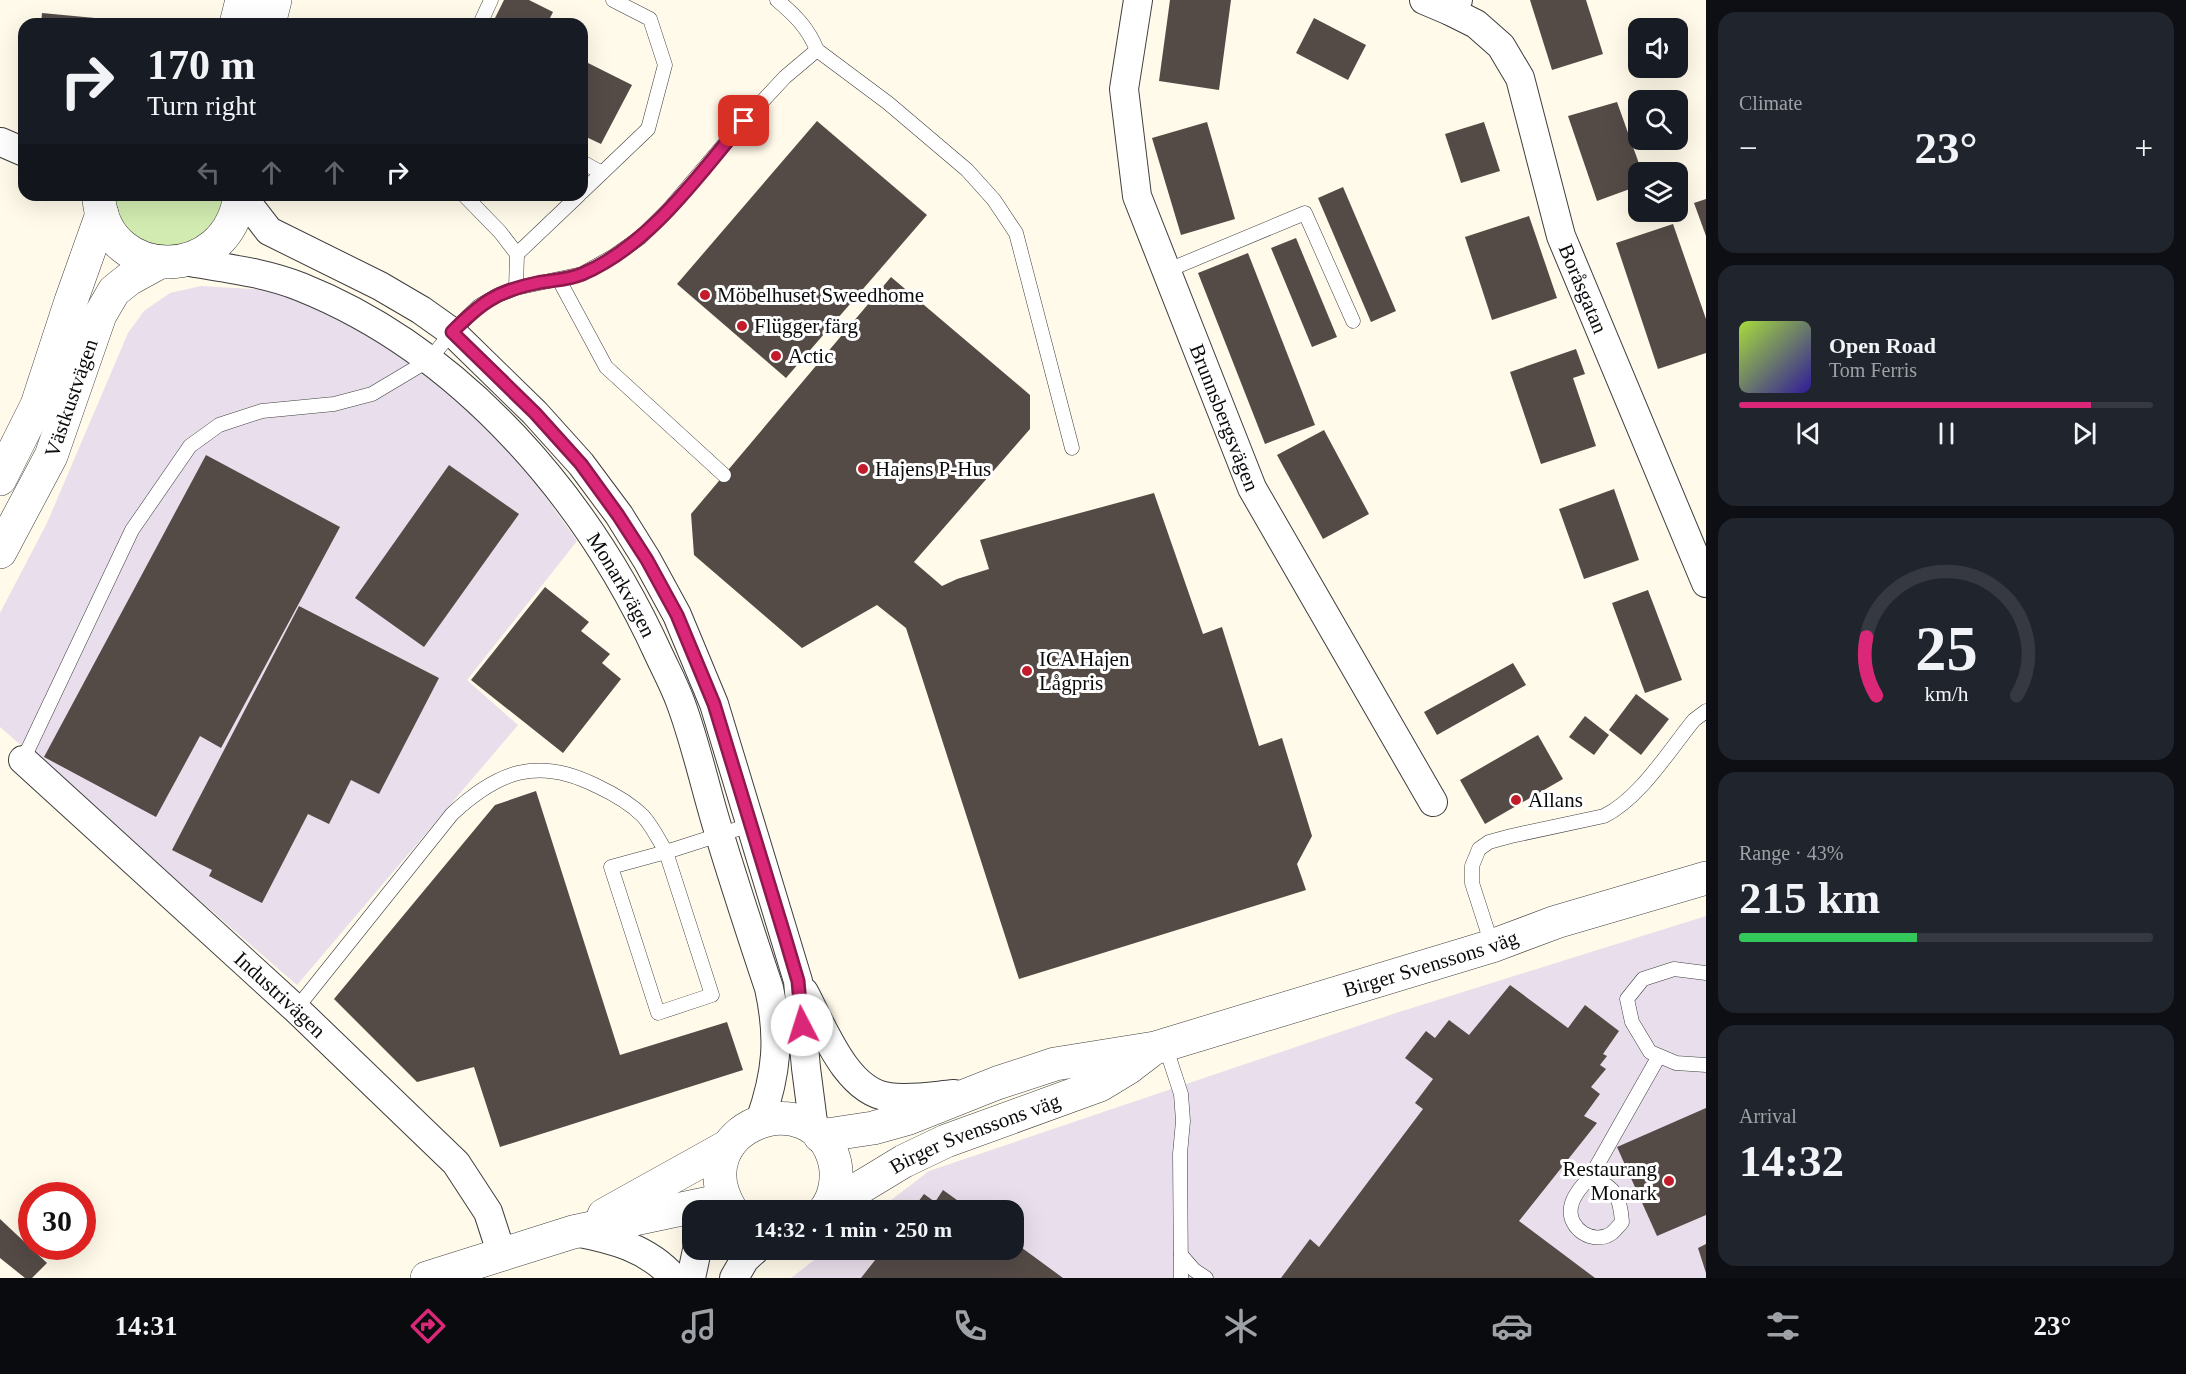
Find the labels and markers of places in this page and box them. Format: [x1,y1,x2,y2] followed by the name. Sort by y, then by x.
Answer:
[718,95,769,146] pin
[717,283,924,307] place label: Möbelhuset Sweedhome
[698,288,712,302] marker: Möbelhuset Sweedhome
[754,314,859,338] place label: Flügger färg
[735,319,749,333] marker: Flügger färg
[788,344,833,368] place label: Actic
[769,349,783,363] marker: Actic
[875,457,991,481] place label: Hajens P-Hus
[856,462,870,476] marker: Hajens P-Hus
[1039,647,1130,695] place label: ICA Hajen Lågpris
[1020,664,1034,678] marker: ICA Hajen Lågpris
[1528,788,1583,812] place label: Allans
[1509,793,1523,807] marker: Allans
[1563,1157,1657,1205] place label: Restaurang Monark
[1662,1174,1676,1188] marker: Restaurang Monark

